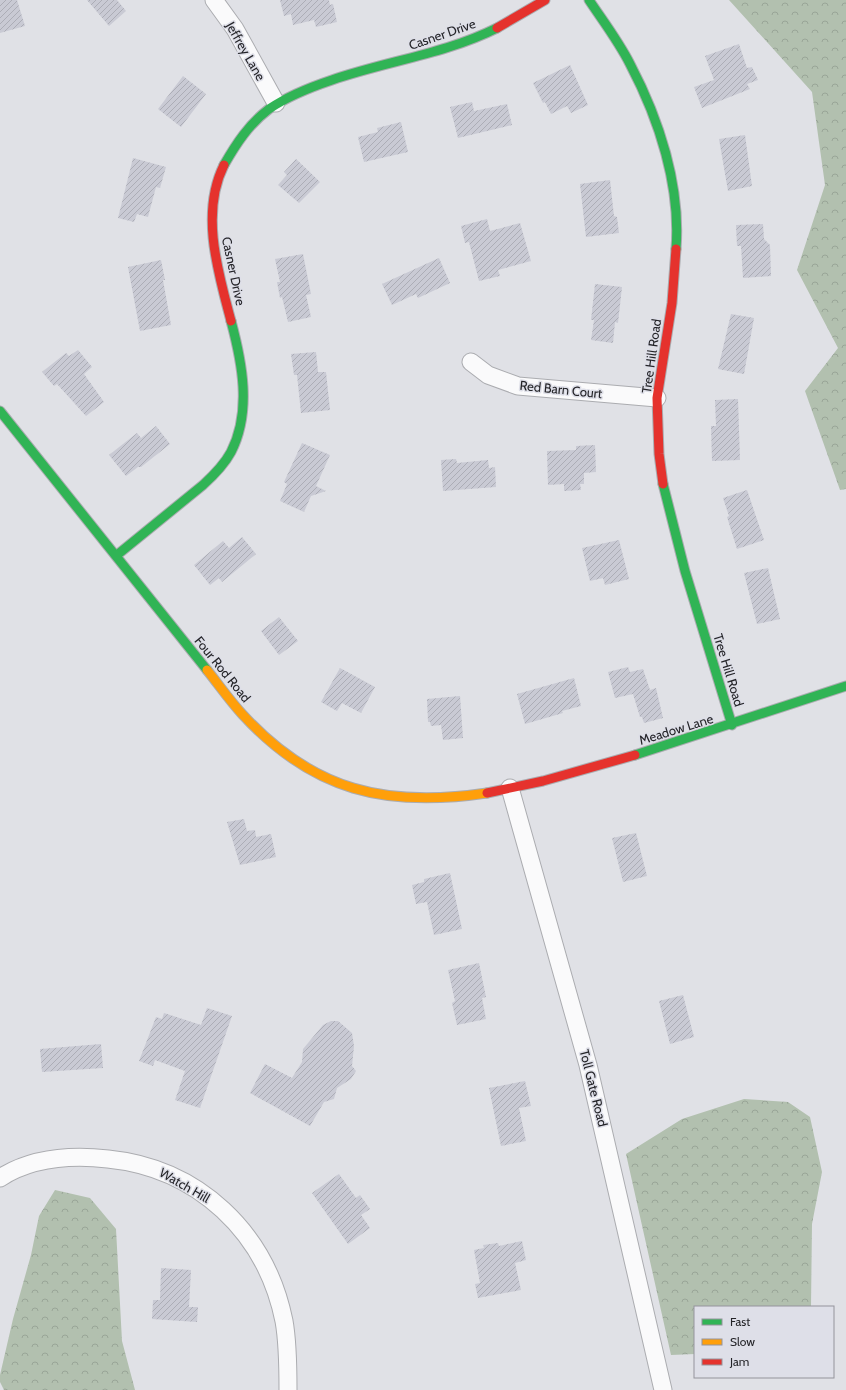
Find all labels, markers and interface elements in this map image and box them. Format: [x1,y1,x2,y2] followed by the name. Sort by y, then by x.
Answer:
[406,15,478,53] street label: Casner Drive
[222,18,269,83] street label: Jeffrey Lane
[219,235,249,307] street label: Casner Drive
[638,318,664,394] street label: Tree Hill Road
[519,377,604,401] street label: Red Barn Court
[710,632,748,708] street label: Tree Hill Road
[192,633,254,705] street label: Four Rod Road
[637,710,715,748] street label: Meadow Lane
[577,1048,611,1128] street label: Toll Gate Road
[157,1164,213,1206] street label: Watch Hill
[694,1306,834,1378] legend
[730,1314,750,1329] text: Fast
[730,1334,755,1349] text: Slow
[729,1354,749,1369] text: Jam

